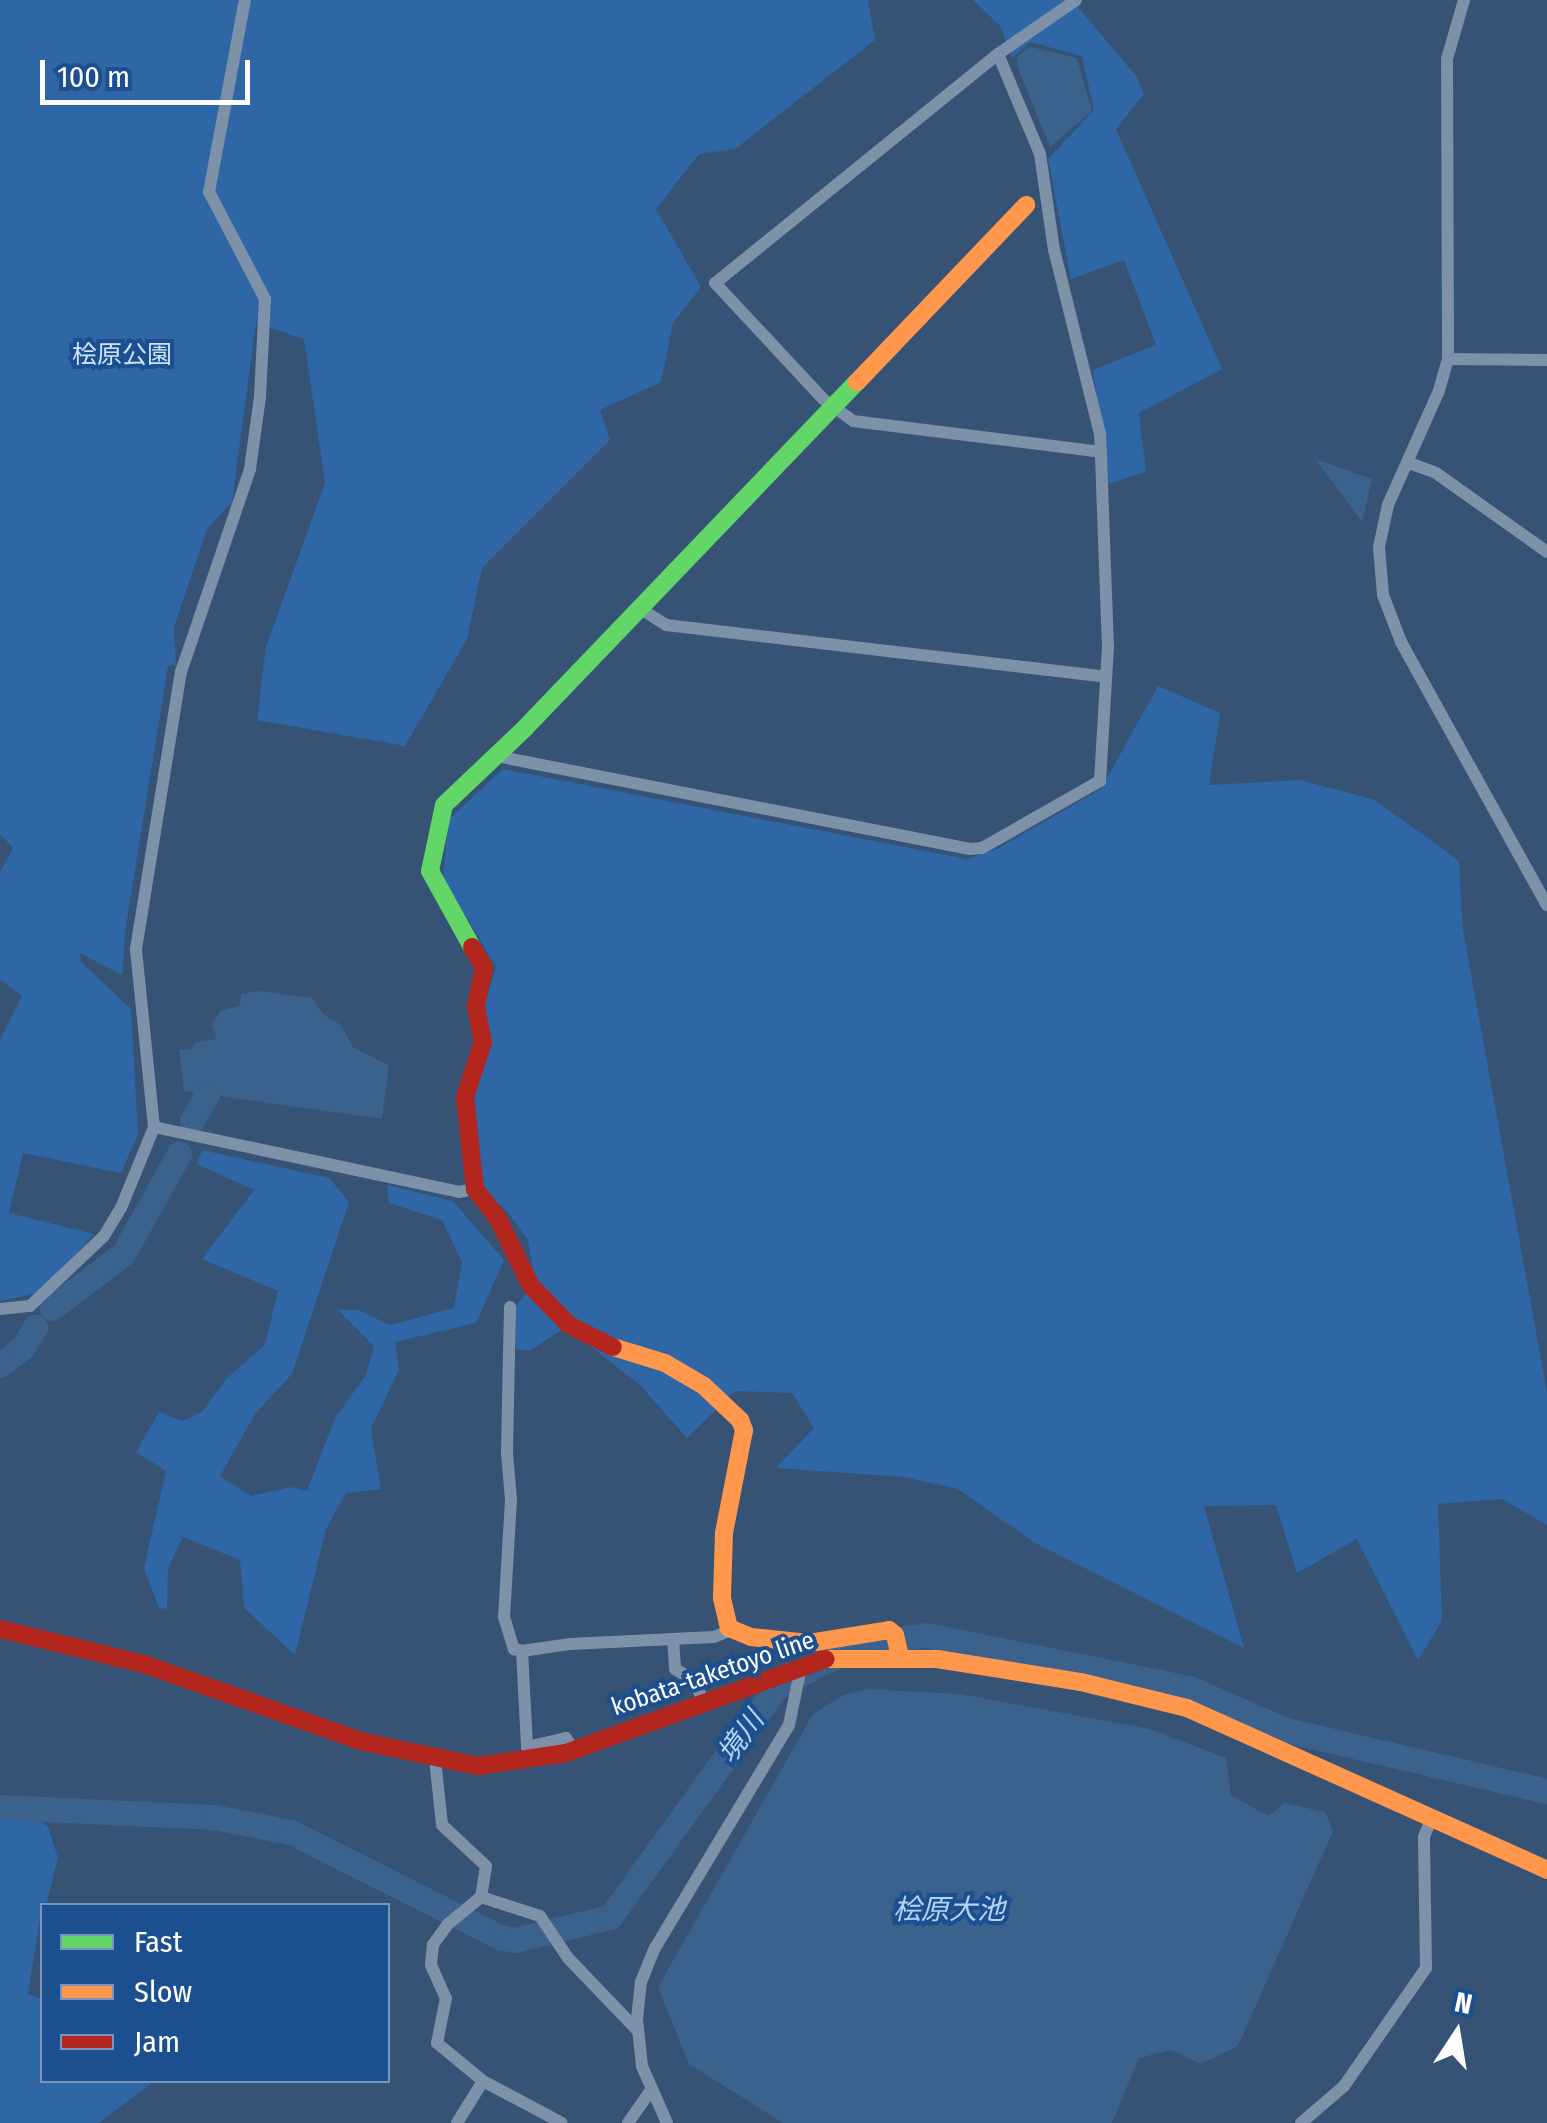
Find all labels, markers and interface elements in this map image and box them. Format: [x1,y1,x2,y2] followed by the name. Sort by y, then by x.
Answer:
[45,40,255,102] scale bar
[57,59,130,95] text: 100 m
[72,340,172,370] park label: 桧原公園
[608,1625,818,1723] street label: kobata-taketoyo line
[711,1704,771,1770] water label: 境川
[893,1893,1005,1927] water label: 桧原大池
[40,1903,390,2083] legend
[134,1924,182,1960] text: Fast
[134,1974,192,2010] text: Slow
[1407,1983,1507,2083] north arrow
[1452,1985,1475,2021] text: N
[134,2024,180,2060] text: Jam

